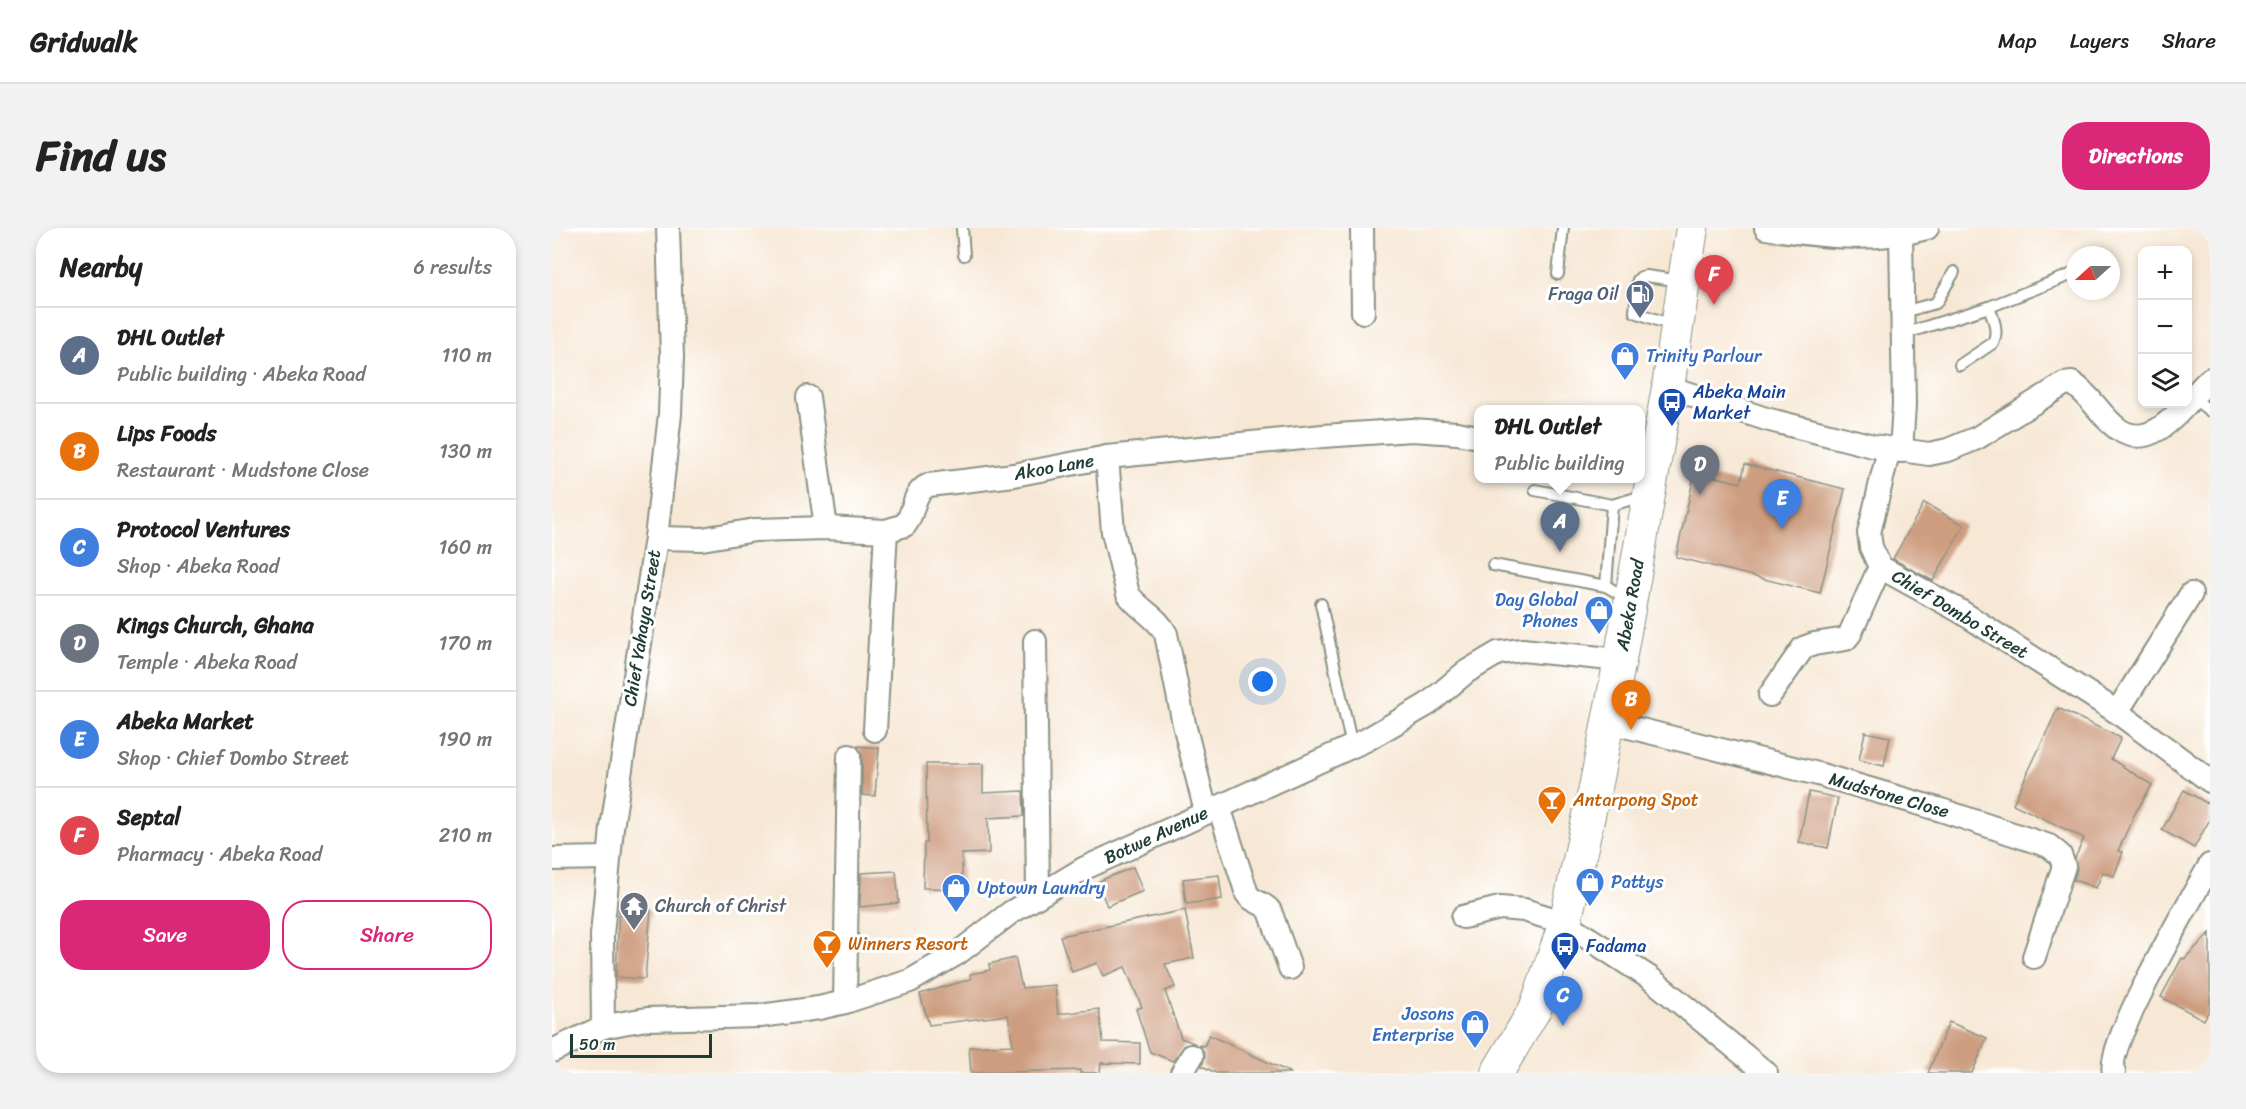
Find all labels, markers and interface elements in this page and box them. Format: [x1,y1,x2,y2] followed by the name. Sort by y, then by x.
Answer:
[30,17,138,66] text: Gridwalk
[1998,22,2037,60] text: Map
[2070,22,2129,60] text: Layers
[2162,22,2216,60] text: Share
[36,119,166,193] text: Find us
[2062,122,2210,190] button: Directions
[60,244,142,290] text: Nearby
[2066,246,2120,300] north arrow
[2138,246,2192,408] map controls
[2138,246,2192,300] button: +
[413,250,492,285] text: 6 results
[1694,256,1734,305] pin: F
[1548,278,1620,310] place label: Fraga Oil
[1624,278,1656,320] fuel station icon: Fraga Oil
[2138,300,2192,354] button: −
[117,318,224,357] text: DHL Outlet
[73,338,86,373] text: A
[442,338,492,373] text: 110 m
[1609,340,1641,382] shop icon: Trinity Parlour
[1646,340,1763,372] place label: Trinity Parlour
[2138,354,2192,408] button: layers
[117,357,366,392] text: Public building · Abeka Road
[1692,376,1786,429] place label: Abeka Main Market
[1656,386,1688,428] bus stop icon: Abeka Main Market
[1474,405,1645,483] popup
[1494,407,1601,446] text: DHL Outlet
[117,414,216,453] text: Lips Foods
[73,434,86,469] text: B
[439,434,492,469] text: 130 m
[1011,444,1096,490] street label: Akoo Lane
[1494,446,1625,481] text: Public building
[1680,446,1720,495] pin: D
[117,453,369,488] text: Restaurant · Mudstone Close
[1762,480,1802,529] pin: E
[1540,502,1580,552] pin: A
[117,510,290,549] text: Protocol Ventures
[73,530,86,565] text: C
[439,530,492,565] text: 160 m
[614,547,670,709] street label: Chief Yahaya Street
[117,549,279,584] text: Shop · Abeka Road
[1606,555,1654,654] street label: Abeka Road
[1885,560,2035,668] street label: Chief Dombo Street
[1495,584,1579,637] place label: Day Global Phones
[1583,594,1615,636] shop icon: Day Global Phones
[117,606,314,645] text: Kings Church, Ghana
[74,626,85,661] text: D
[439,626,492,661] text: 170 m
[117,645,297,680] text: Temple · Abeka Road
[1248,667,1277,696] your location
[1612,680,1650,730] pin: B
[117,702,254,741] text: Abeka Market
[74,722,85,757] text: E
[438,722,492,757] text: 190 m
[117,741,349,776] text: Shop · Chief Dombo Street
[1825,763,1953,827] street label: Mudstone Close
[1536,784,1568,826] bar icon: Antarpong Spot
[1572,784,1699,816] place label: Antarpong Spot
[1098,797,1214,873] street label: Botwe Avenue
[117,798,181,837] text: Septal
[74,818,85,853] text: F
[439,818,492,853] text: 210 m
[117,837,322,872] text: Pharmacy · Abeka Road
[1574,866,1606,908] shop icon: Pattys
[1611,866,1664,898] place label: Pattys
[940,872,972,914] shop icon: Uptown Laundry
[977,872,1106,904] place label: Uptown Laundry
[618,890,650,932] temple icon: Church of Christ
[655,890,787,922] place label: Church of Christ
[60,900,270,970] button: Save
[282,900,492,970] button: Share
[811,928,843,970] bar icon: Winners Resort
[848,928,968,960] place label: Winners Resort
[1549,930,1581,972] bus stop icon: Fadama
[1586,930,1646,962] place label: Fadama
[1544,976,1582,1026] pin: C
[1372,998,1455,1051] place label: Josons Enterprise
[1459,1008,1491,1050] shop icon: Josons Enterprise
[579,1030,615,1059] text: 50 m
[570,1031,712,1058] scale bar

